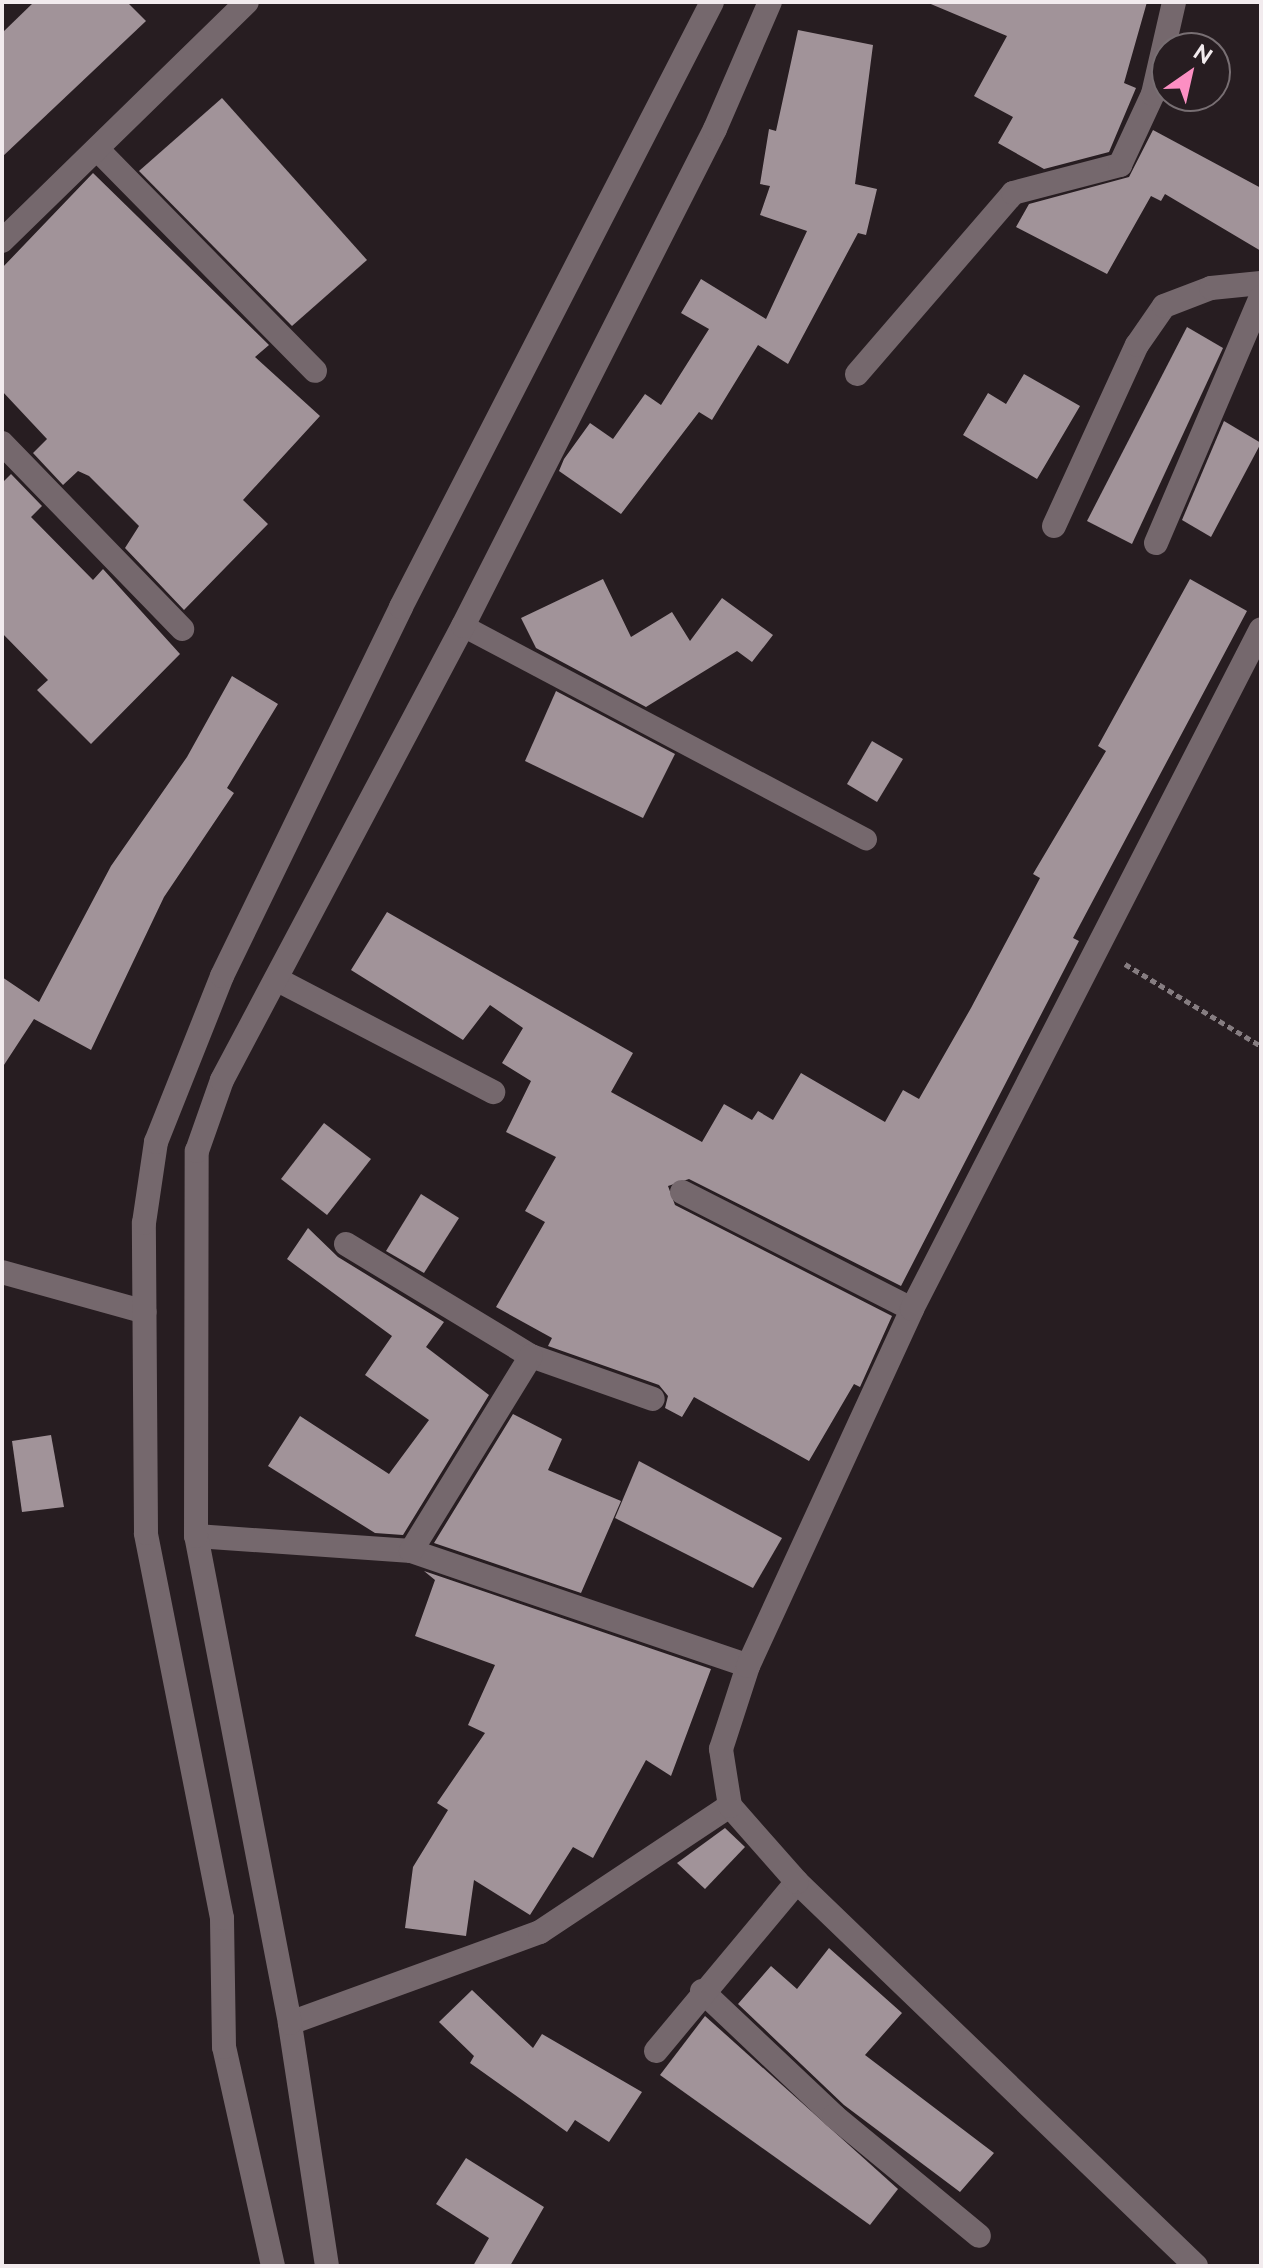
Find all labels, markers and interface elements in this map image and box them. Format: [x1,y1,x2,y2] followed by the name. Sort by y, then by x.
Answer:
[1151,32,1231,112] north arrow
[1189,38,1218,69] text: N

